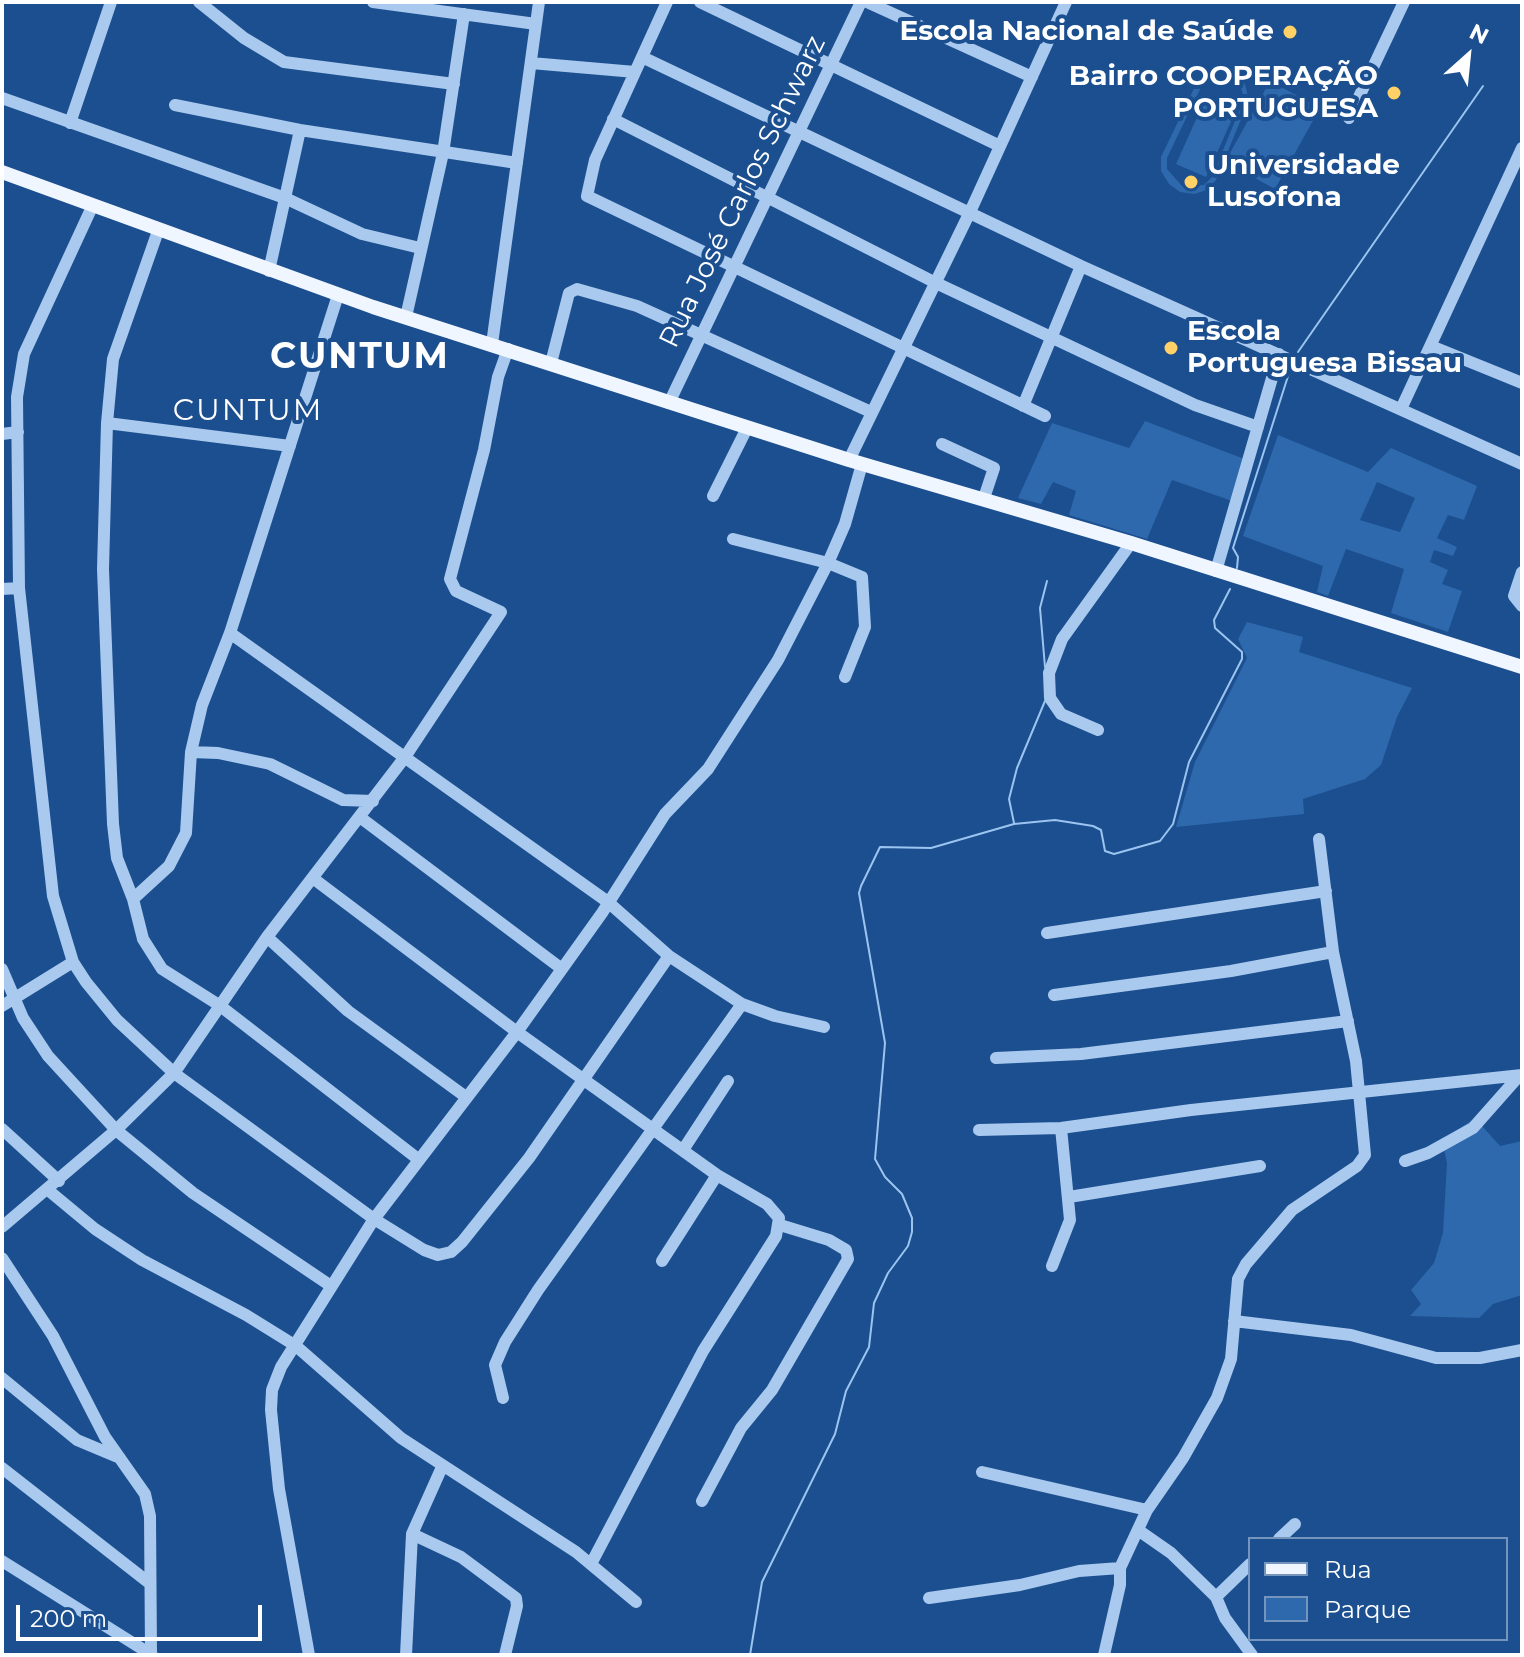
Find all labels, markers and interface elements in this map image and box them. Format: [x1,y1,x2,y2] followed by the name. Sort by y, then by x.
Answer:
[900,15,1274,49] place label: Escola Nacional de Saúde
[1428,16,1508,96] north arrow
[1465,18,1493,50] text: N
[1281,23,1299,41] marker: Escola Nacional de Saúde
[653,30,833,354] street label: Rua José Carlos Schwarz
[1069,60,1378,126] place label: Bairro COOPERAÇÃO PORTUGUESA
[1385,84,1403,102] marker: Bairro COOPERAÇÃO PORTUGUESA
[1207,149,1400,215] place label: Universidade Lusofona
[1182,173,1200,191] marker: Universidade Lusofona
[1187,315,1462,381] place label: Escola Portuguesa Bissau
[270,335,450,379] district label: CUNTUM
[1162,339,1180,357] marker: Escola Portuguesa Bissau
[173,393,323,429] district label: CUNTUM
[1248,1537,1508,1641] legend
[1324,1555,1372,1584] text: Rua
[20,1589,266,1639] scale bar
[1324,1595,1411,1624] text: Parque
[30,1604,107,1633] text: 200 m

